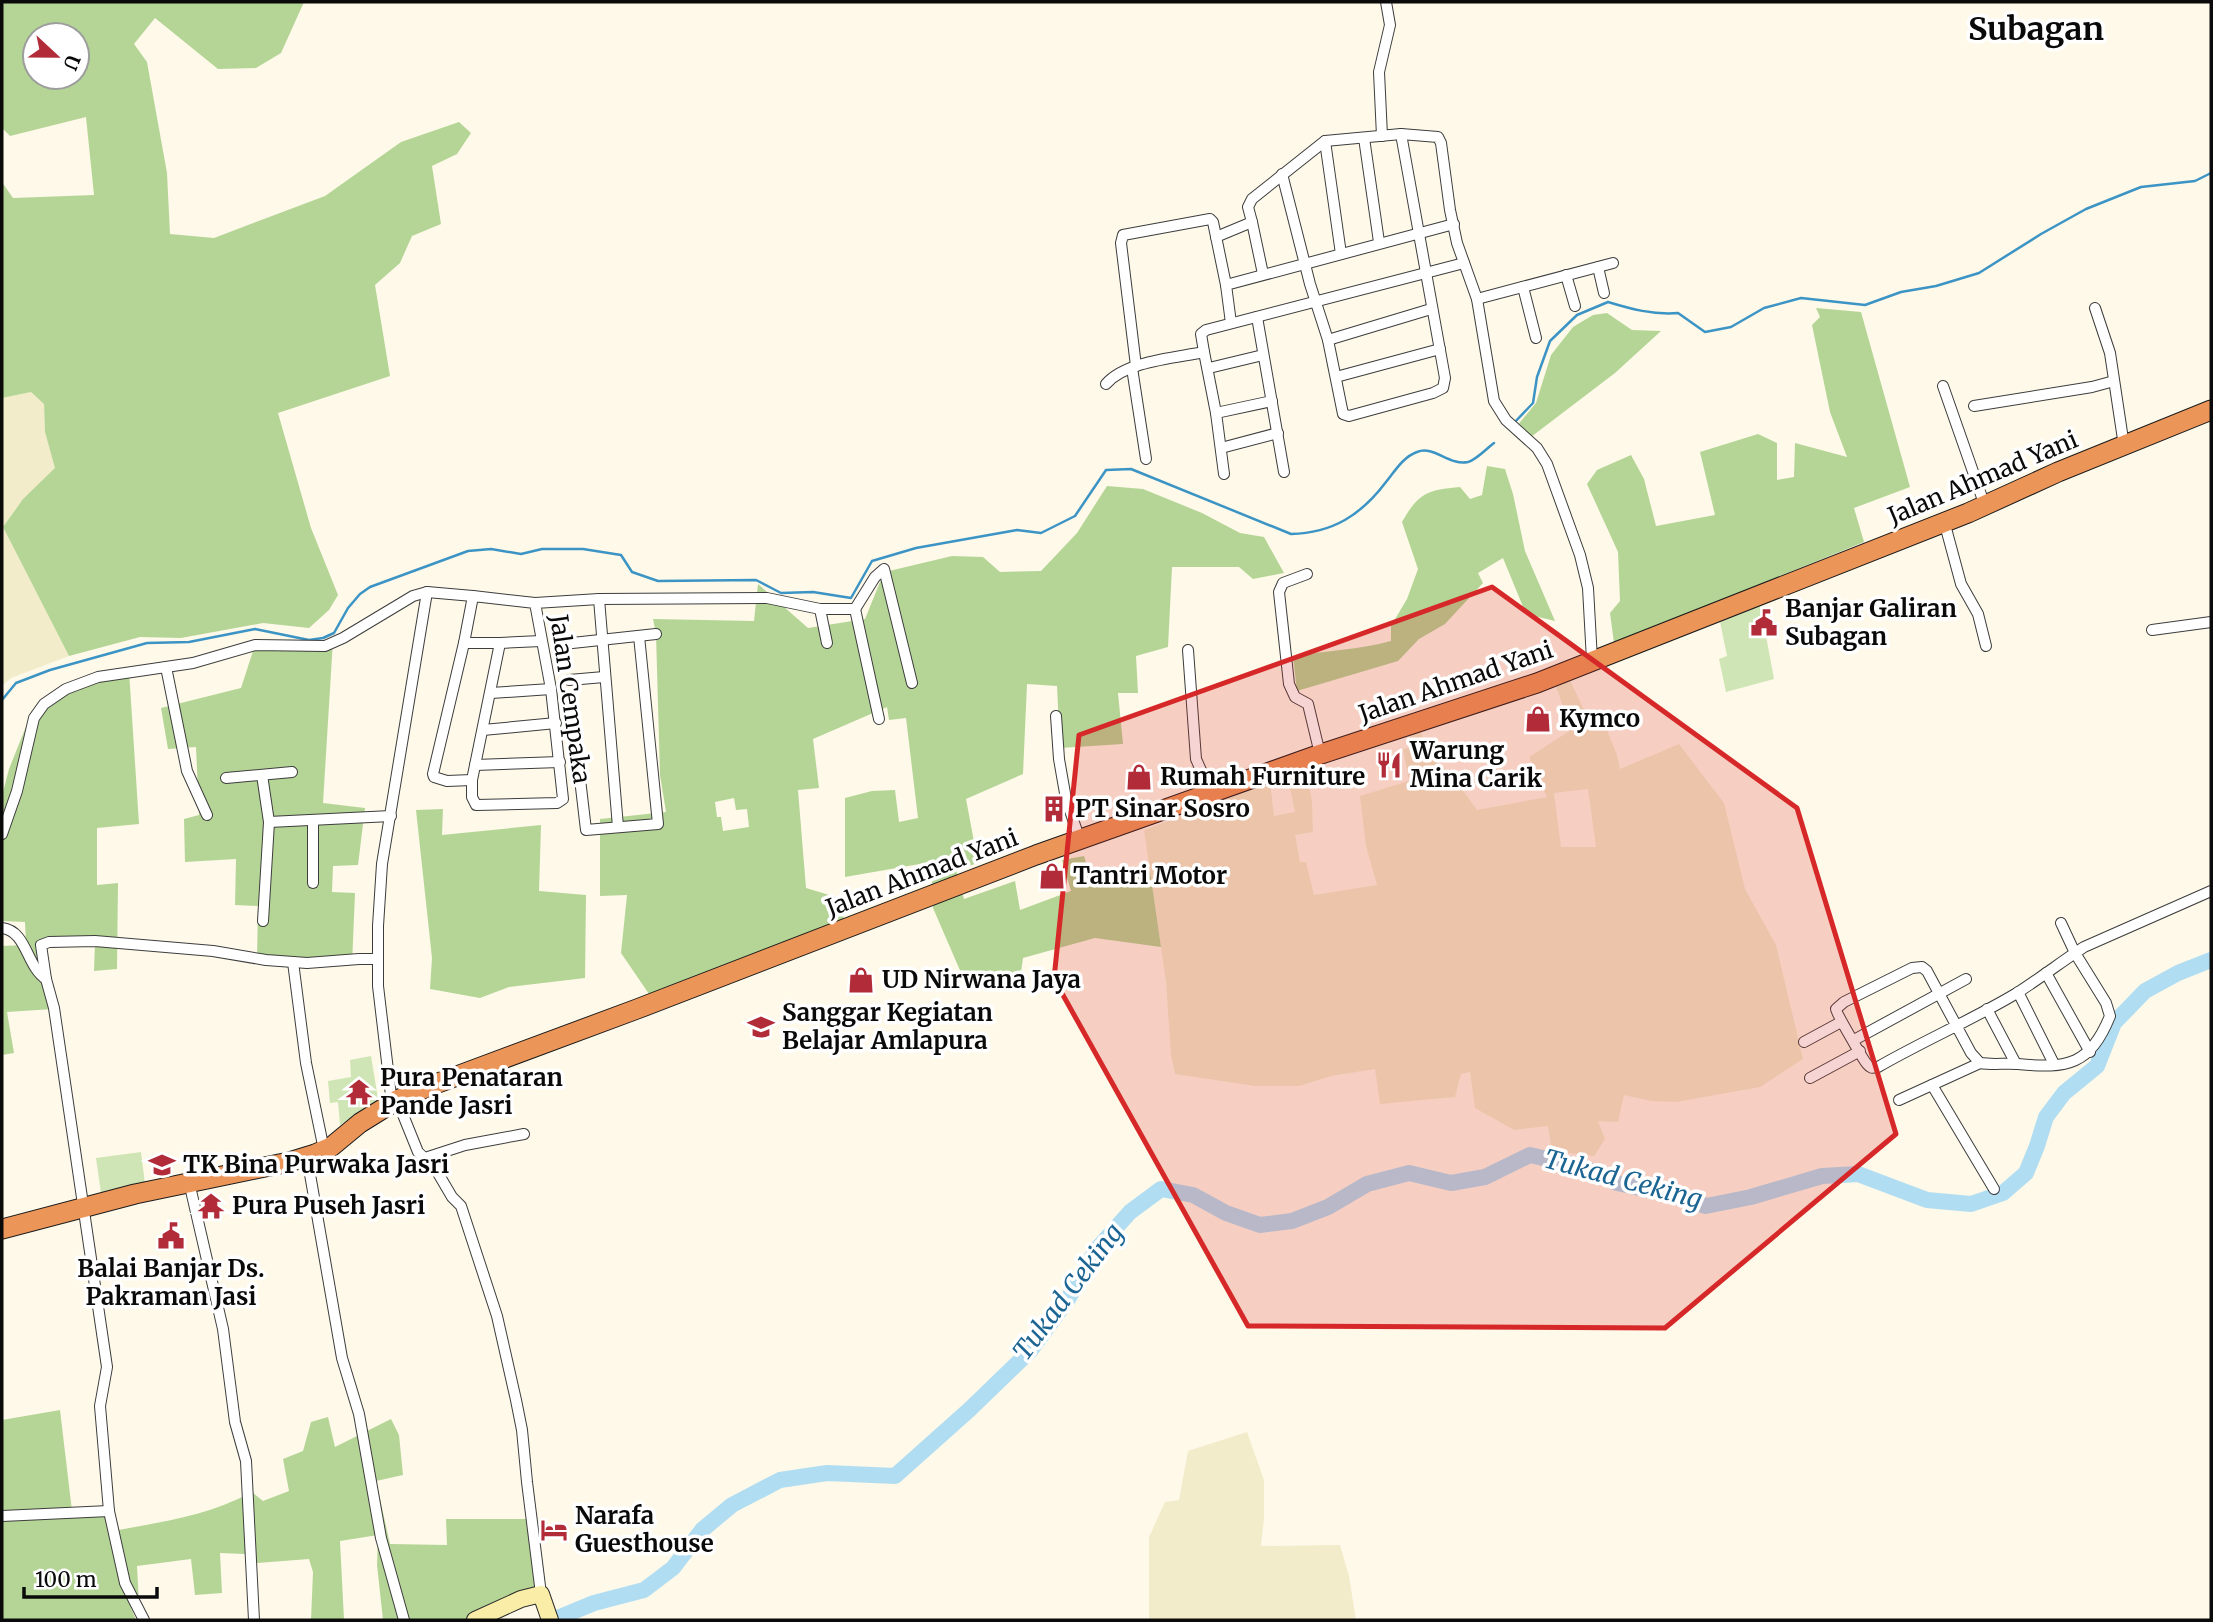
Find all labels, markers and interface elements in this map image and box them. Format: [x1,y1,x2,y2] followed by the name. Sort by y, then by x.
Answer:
[1968,9,2104,49] district label: Subagan
[21,21,91,91] north arrow
[58,51,86,73] text: U
[1882,423,2083,532] street label: Jalan Ahmad Yani
[1785,593,1957,652] place label: Banjar Galiran Subagan
[1749,608,1779,638] public building icon: Banjar Galiran Subagan
[543,611,598,786] street label: Jalan Cempaka
[1354,634,1557,730] street label: Jalan Ahmad Yani
[1559,703,1640,734] place label: Kymco
[1523,704,1553,734] shop icon: Kymco
[1409,735,1542,794] place label: Warung Mina Carik
[1374,750,1404,780] restaurant icon: Warung Mina Carik
[1160,761,1365,792] place label: Rumah Furniture
[1124,762,1154,792] shop icon: Rumah Furniture
[1075,793,1250,824] place label: PT Sinar Sosro
[1039,794,1069,824] building icon: PT Sinar Sosro
[820,822,1022,924] street label: Jalan Ahmad Yani
[1073,860,1227,891] place label: Tantri Motor
[1037,861,1067,891] shop icon: Tantri Motor
[882,964,1081,995] place label: UD Nirwana Jaya
[846,965,876,995] shop icon: UD Nirwana Jaya
[782,997,993,1056] place label: Sanggar Kegiatan Belajar Amlapura
[746,1012,776,1042] school or university icon: Sanggar Kegiatan Belajar Amlapura
[380,1062,563,1121] place label: Pura Penataran Pande Jasri
[344,1077,374,1107] temple icon: Pura Penataran Pande Jasri
[1540,1142,1706,1215] water label: Tukad Ceking
[183,1149,449,1180] place label: TK Bina Purwaka Jasri
[147,1150,177,1180] school or university icon: TK Bina Purwaka Jasri
[232,1190,425,1221] place label: Pura Puseh Jasri
[196,1191,226,1221] temple icon: Pura Puseh Jasri
[1006,1217,1130,1367] water label: Tukad Ceking
[156,1221,186,1251] public building icon: Balai Banjar Ds. Pakraman Jasi
[77,1253,265,1312] place label: Balai Banjar Ds. Pakraman Jasi
[575,1500,714,1559] place label: Narafa Guesthouse
[539,1515,569,1545] hotel icon: Narafa Guesthouse
[24,1556,158,1600] scale bar
[35,1566,97,1593] text: 100 m

